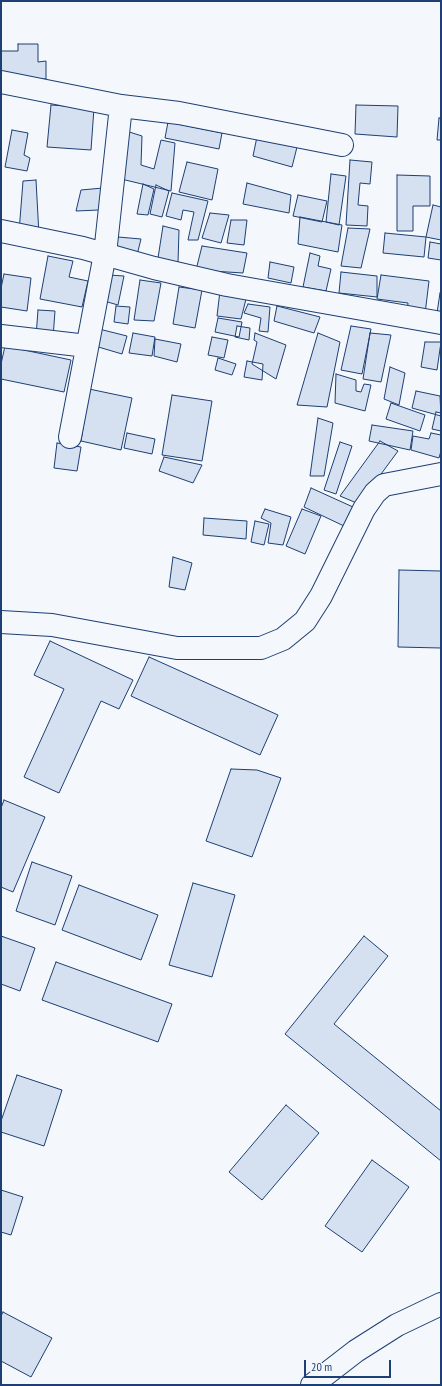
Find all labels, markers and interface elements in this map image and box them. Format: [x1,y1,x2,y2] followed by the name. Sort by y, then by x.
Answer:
[306,1352,393,1378] scale bar
[311,1359,332,1374] text: 20 m

